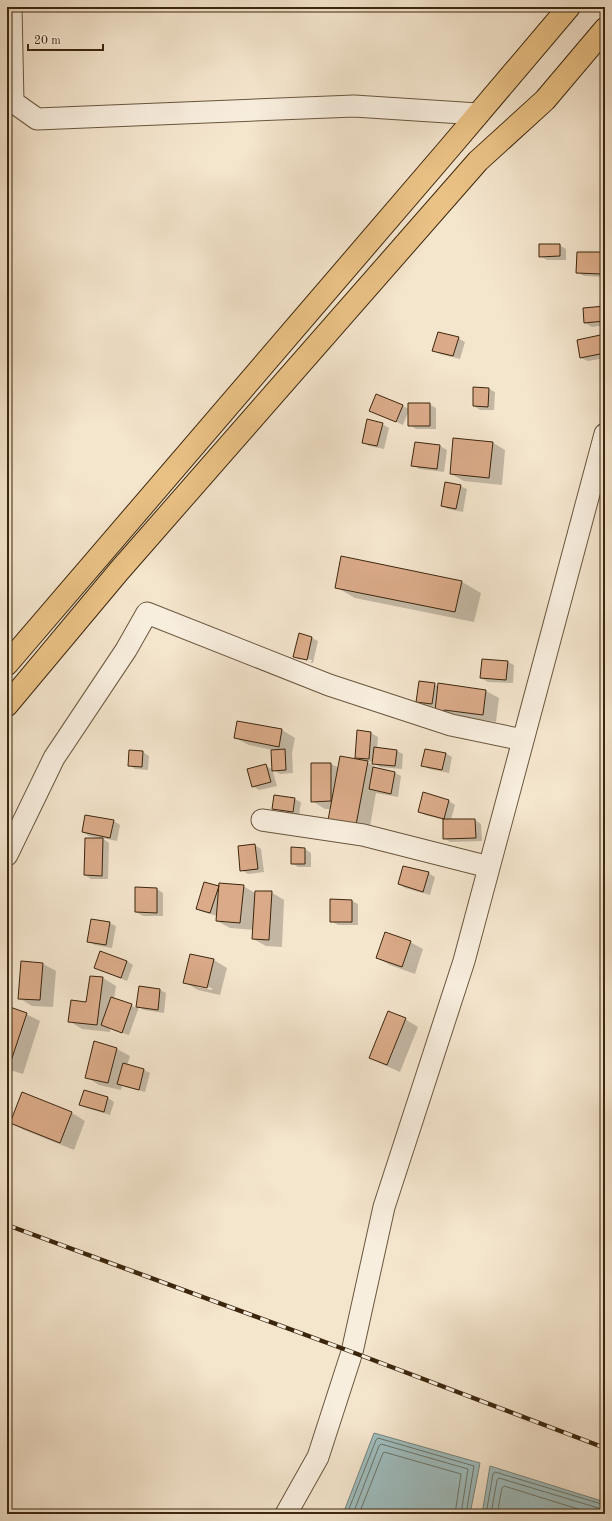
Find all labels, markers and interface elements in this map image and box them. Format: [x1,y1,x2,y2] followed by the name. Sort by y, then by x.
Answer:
[28,26,103,52] scale bar
[34,35,61,47] text: 20 m

